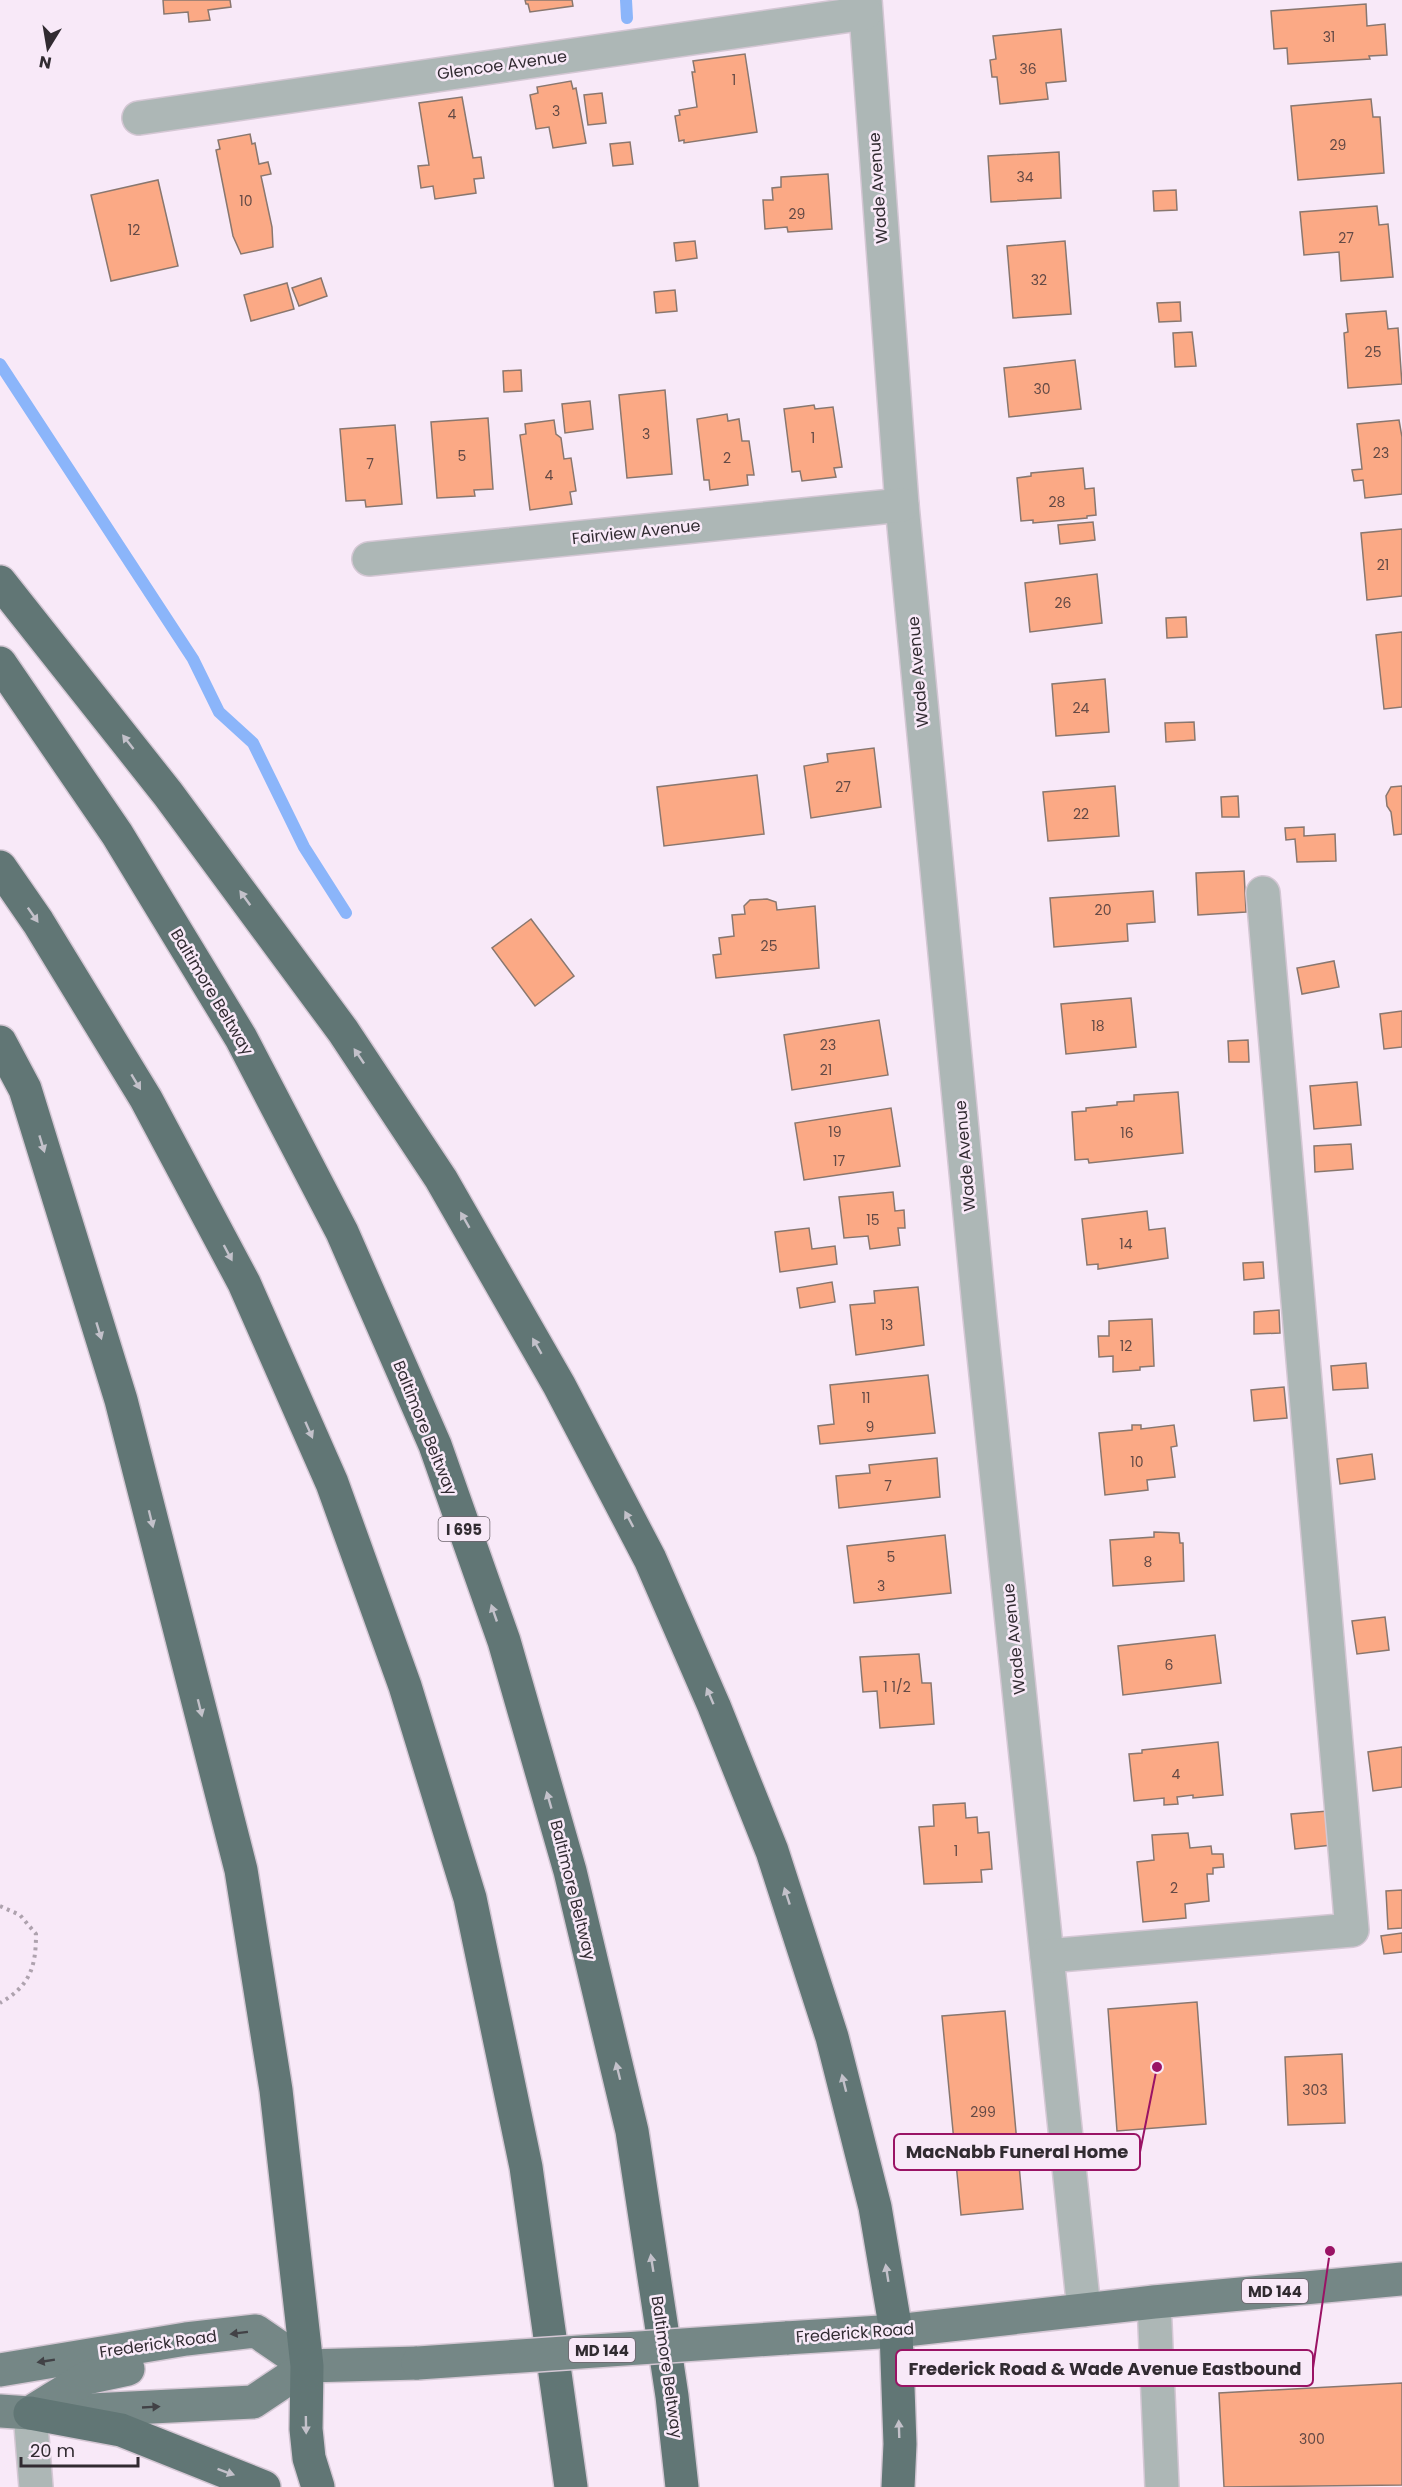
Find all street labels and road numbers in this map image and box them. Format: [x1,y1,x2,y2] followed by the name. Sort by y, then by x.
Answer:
[436,45,568,85] street label: Glencoe Avenue
[863,131,893,244] street label: Wade Avenue
[571,514,701,550] street label: Fairview Avenue
[902,615,934,729] street label: Wade Avenue
[165,925,259,1059] street label: Baltimore Beltway
[949,1099,981,1213] street label: Wade Avenue
[387,1357,463,1499] street label: Baltimore Beltway
[438,1517,490,1541] road number: I 695
[997,1582,1031,1696] street label: Wade Avenue
[544,1818,602,1962] street label: Baltimore Beltway
[1242,2279,1308,2303] road number: MD 144
[646,2294,688,2440] street label: Baltimore Beltway
[795,2317,915,2349] street label: Frederick Road
[98,2324,218,2364] street label: Frederick Road
[569,2338,635,2362] road number: MD 144

